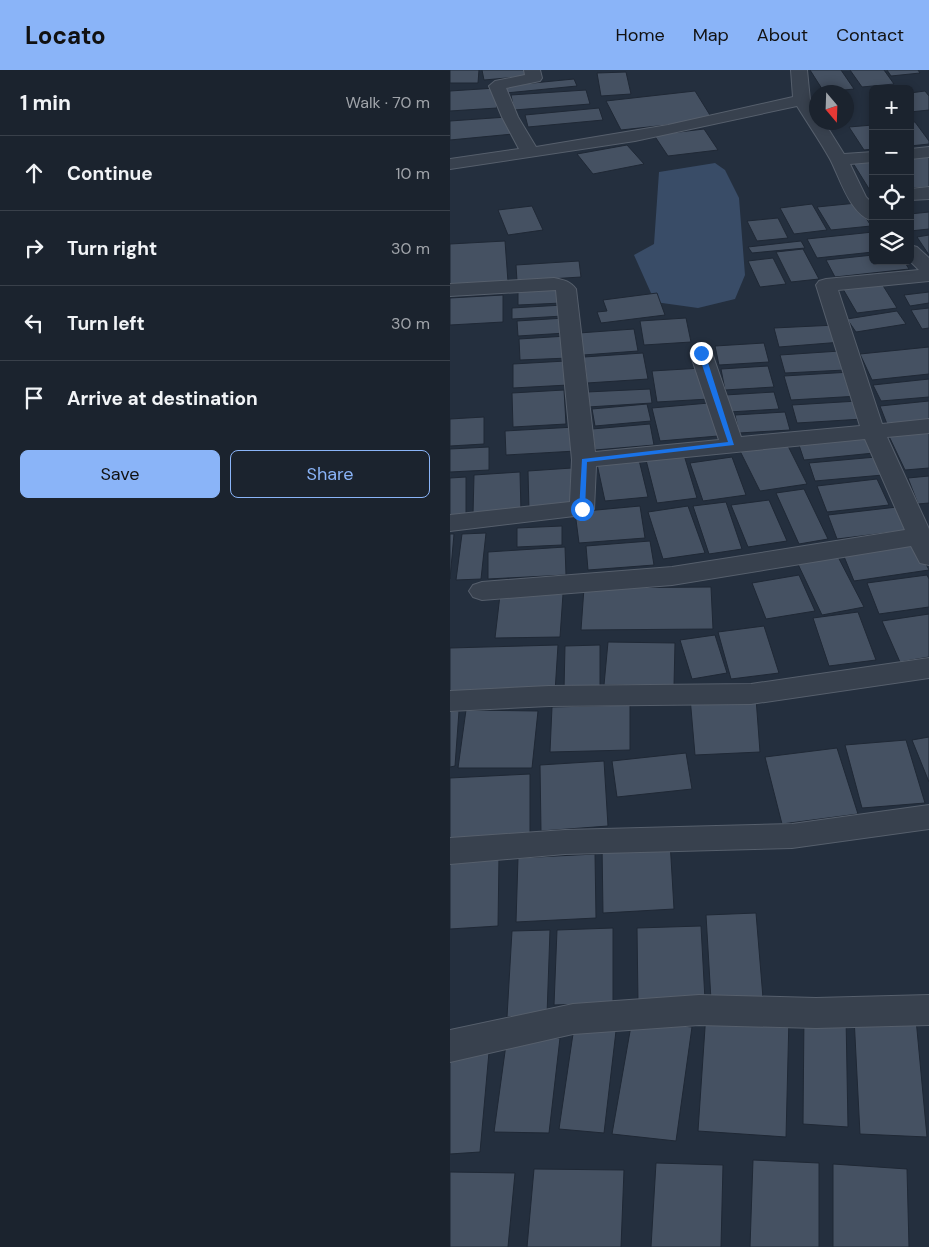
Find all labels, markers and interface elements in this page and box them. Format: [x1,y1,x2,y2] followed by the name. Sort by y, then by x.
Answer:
[25,20,106,51] text: Locato
[615,23,665,47] text: Home
[693,23,729,47] text: Map
[757,23,808,47] text: About
[836,23,904,47] text: Contact
[809,85,854,130] north arrow
[869,85,914,265] map controls
[869,85,914,130] button: +
[20,89,71,117] text: 1 min
[346,92,430,113] text: Walk · 70 m
[869,130,914,175] button: −
[20,159,48,187] icon: ahead
[67,161,153,186] text: Continue
[396,163,430,184] text: 10 m
[869,175,914,220] button: locate
[869,220,914,265] button: layers
[20,234,48,262] icon: right
[67,236,157,261] text: Turn right
[391,238,430,259] text: 30 m
[20,309,48,337] icon: left
[67,311,145,336] text: Turn left
[391,313,430,334] text: 30 m
[690,342,713,365] route end
[20,384,48,412] icon: arrive
[67,386,258,411] text: Arrive at destination
[20,450,220,498] button: Save
[230,450,430,498] button: Share
[571,498,594,521] route start

